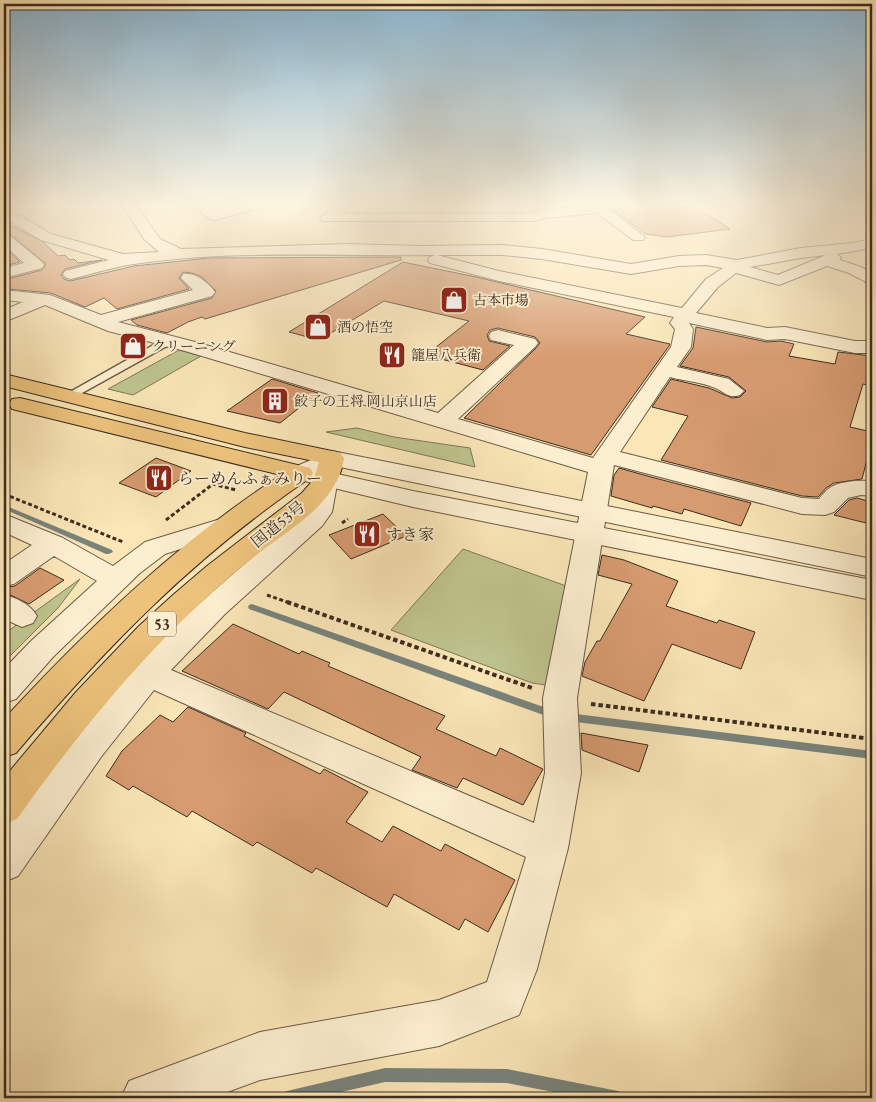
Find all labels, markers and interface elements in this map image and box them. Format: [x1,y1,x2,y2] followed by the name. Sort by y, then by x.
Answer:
[439,285,469,315] shop icon: 古本市場
[473,291,529,309] place label: 古本市場
[303,312,333,342] shop icon: 酒の悟空
[337,318,393,336] place label: 酒の悟空
[118,331,148,361] shop icon: クリーニング
[152,337,236,355] place label: クリーニング
[377,340,407,370] restaurant icon: 籠屋八兵衛
[411,346,481,364] place label: 籠屋八兵衛
[260,386,290,416] building icon: 餃子の王将 岡山京山店
[294,392,437,410] place label: 餃子の王将 岡山京山店
[144,463,174,493] restaurant icon: らーめんふぁみりー
[178,468,322,489] place label: らーめんふぁみりー
[247,496,309,552] street label: 国道53号
[352,519,382,549] restaurant icon: すき家
[386,524,434,545] place label: すき家
[148,612,176,636] road number: 53

